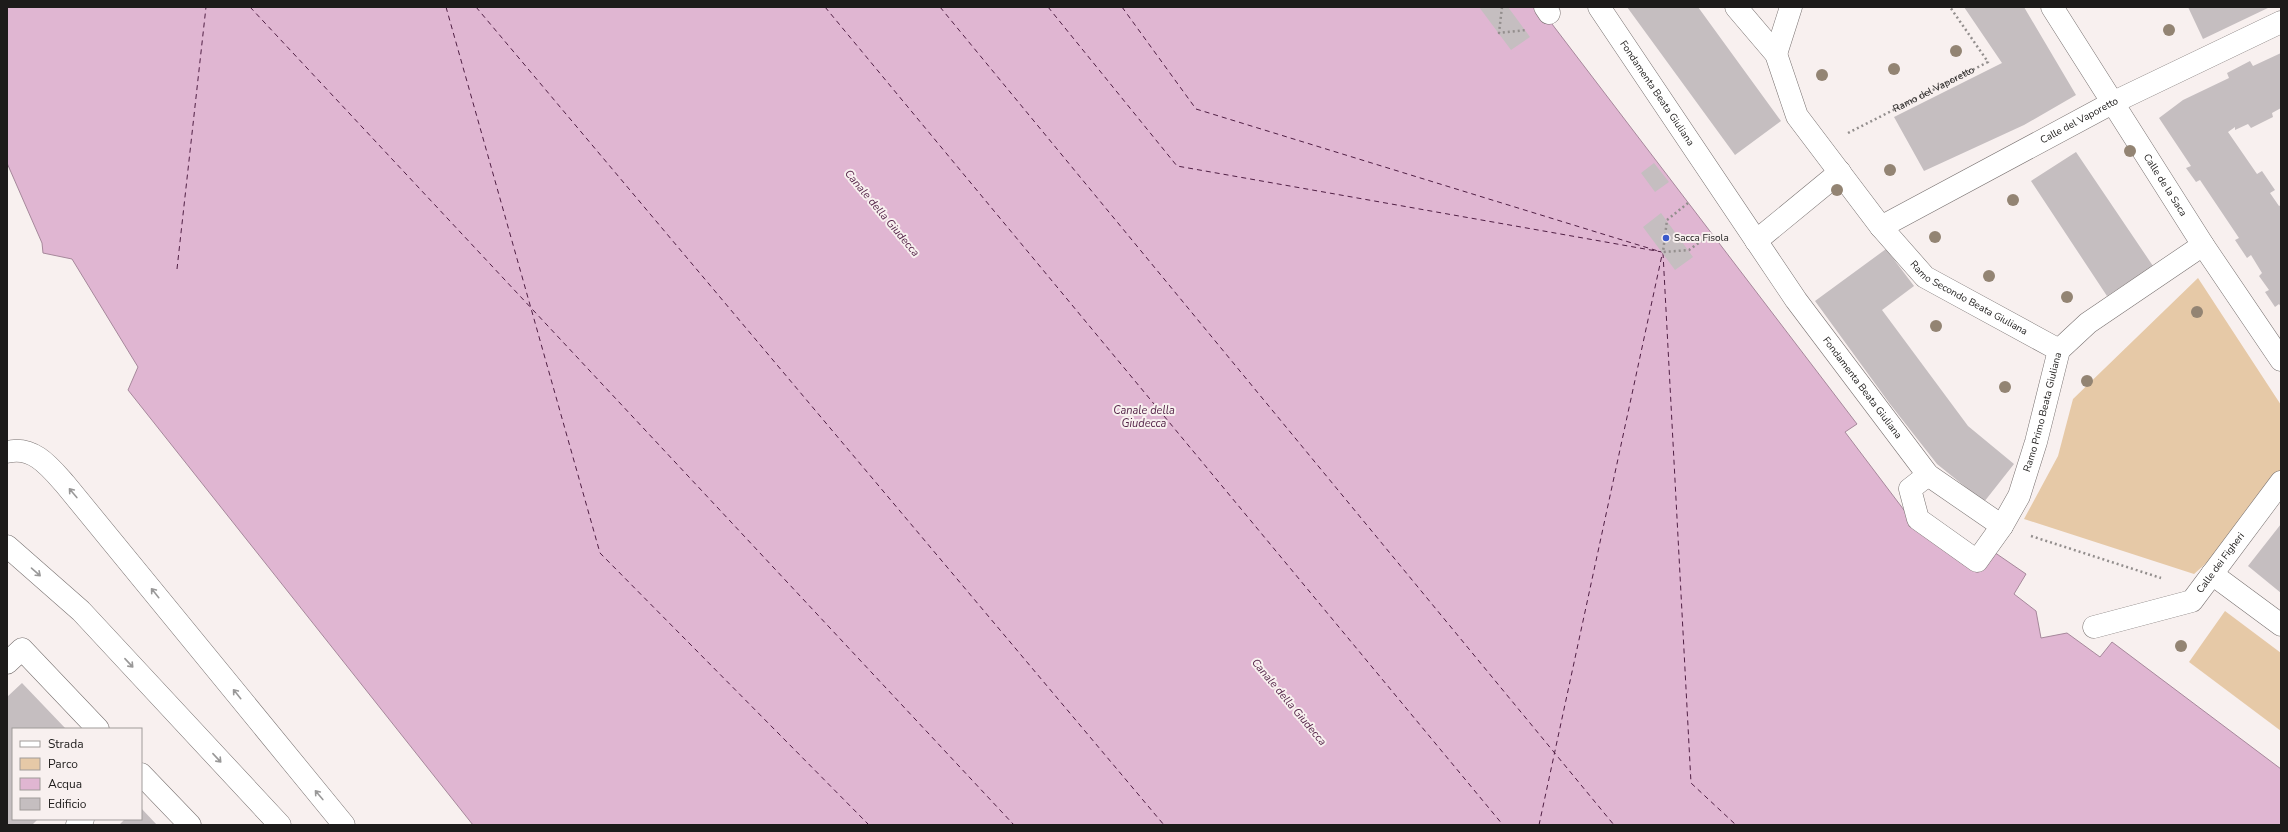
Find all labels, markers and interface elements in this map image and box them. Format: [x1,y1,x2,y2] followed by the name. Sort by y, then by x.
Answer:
[1617,38,1698,149] street label: Fondamenta Beata Giuliana
[1890,63,1977,116] street label: Ramo del Vaporetto
[2038,94,2121,147] street label: Calle del Vaporetto
[2140,151,2190,219] street label: Calle de la Saca
[841,166,923,260] water label: Canale della Giudecca
[1674,231,1729,245] place label: Sacca Fisola
[1661,233,1671,243] marker: Sacca Fisola
[1907,258,2030,339] street label: Ramo Secondo Beata Giuliana
[1819,334,1905,442] street label: Fondamenta Beata Giuliana
[2020,351,2065,474] street label: Ramo Primo Beata Giuliana
[1113,403,1175,431] water label: Canale della Giudecca
[68,487,77,498] one-way arrow
[2193,530,2248,596] street label: Calle dei Figheri
[31,567,42,576] one-way arrow
[151,588,160,599] one-way arrow
[1248,655,1330,749] water label: Canale della Giudecca
[124,658,134,668] one-way arrow
[233,689,241,700] one-way arrow
[12,728,142,820] legend
[48,736,84,752] text: Strada
[213,753,222,763] one-way arrow
[48,756,78,772] text: Parco
[48,776,82,792] text: Acqua
[315,790,324,800] one-way arrow
[48,796,87,812] text: Edificio

